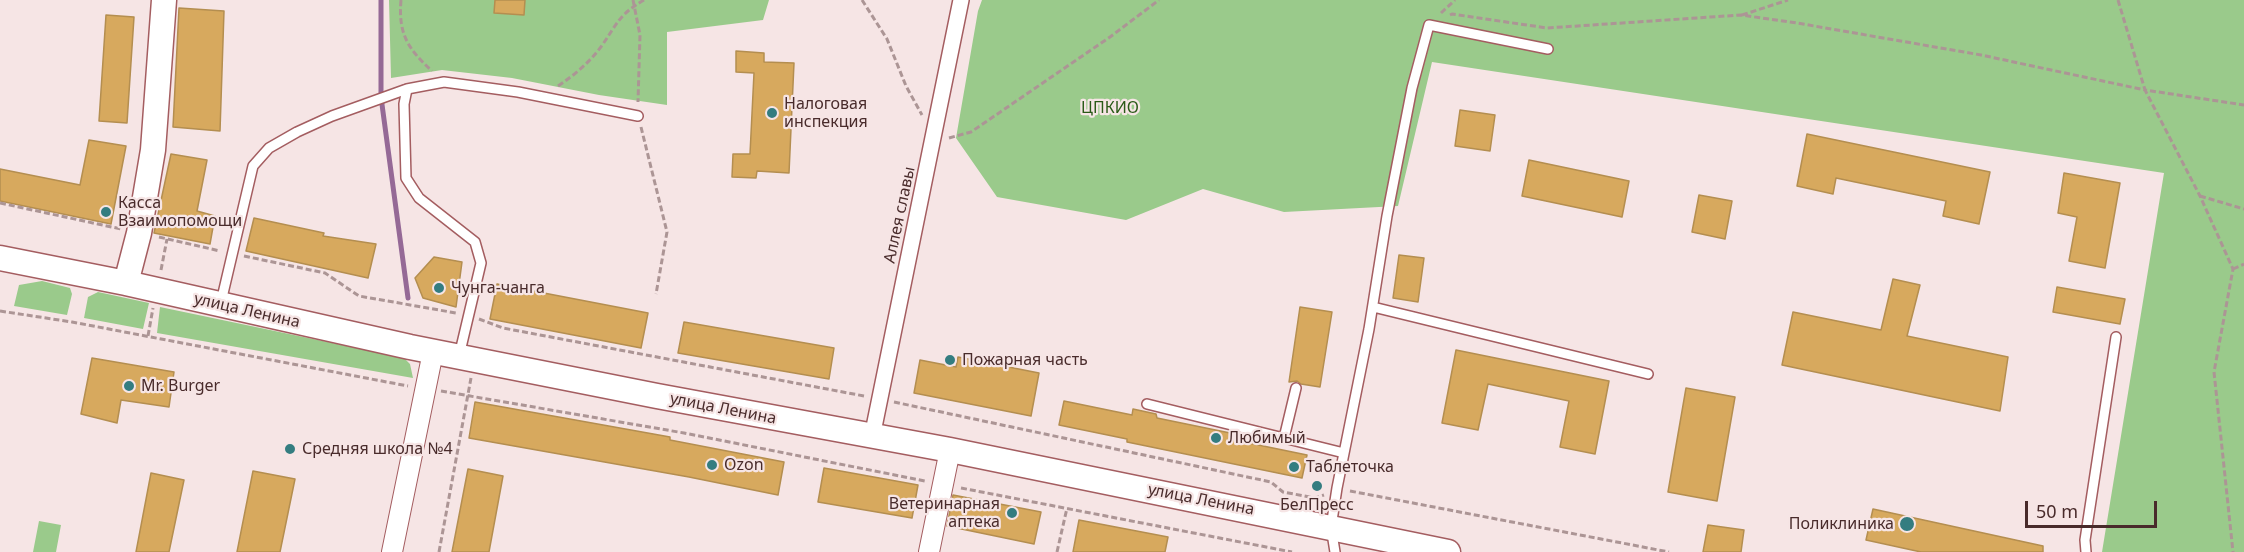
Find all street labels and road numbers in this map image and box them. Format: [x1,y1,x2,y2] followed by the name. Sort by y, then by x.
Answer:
[880,165,920,265] street label: Аллея славы
[192,290,302,332] street label: улица Ленина
[668,389,778,429] street label: улица Ленина
[1146,480,1256,520] street label: улица Ленина

